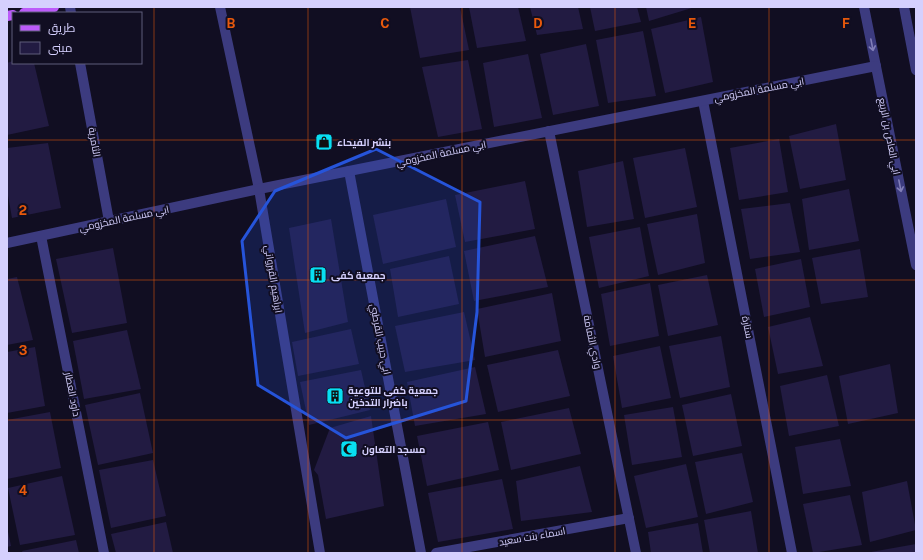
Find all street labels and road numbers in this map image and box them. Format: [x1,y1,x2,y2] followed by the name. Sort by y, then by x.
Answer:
[713,74,805,106] street label: ابي مسلمة المخزومي
[875,96,903,176] street label: ابي العاص بن الربيع
[86,126,104,158] street label: الثامرية
[395,138,487,170] street label: ابي مسلمة المخزومي
[78,203,170,235] street label: ابي مسلمة المخزومي
[261,244,285,314] street label: ابراهيم القيرواني
[366,303,394,376] street label: ابي حبيب القرطبي
[579,314,605,370] street label: وادي الثمامة
[740,315,756,339] street label: ستارة
[63,370,83,417] street label: داود العطار
[498,524,566,548] street label: اسماء بنت سعيد

